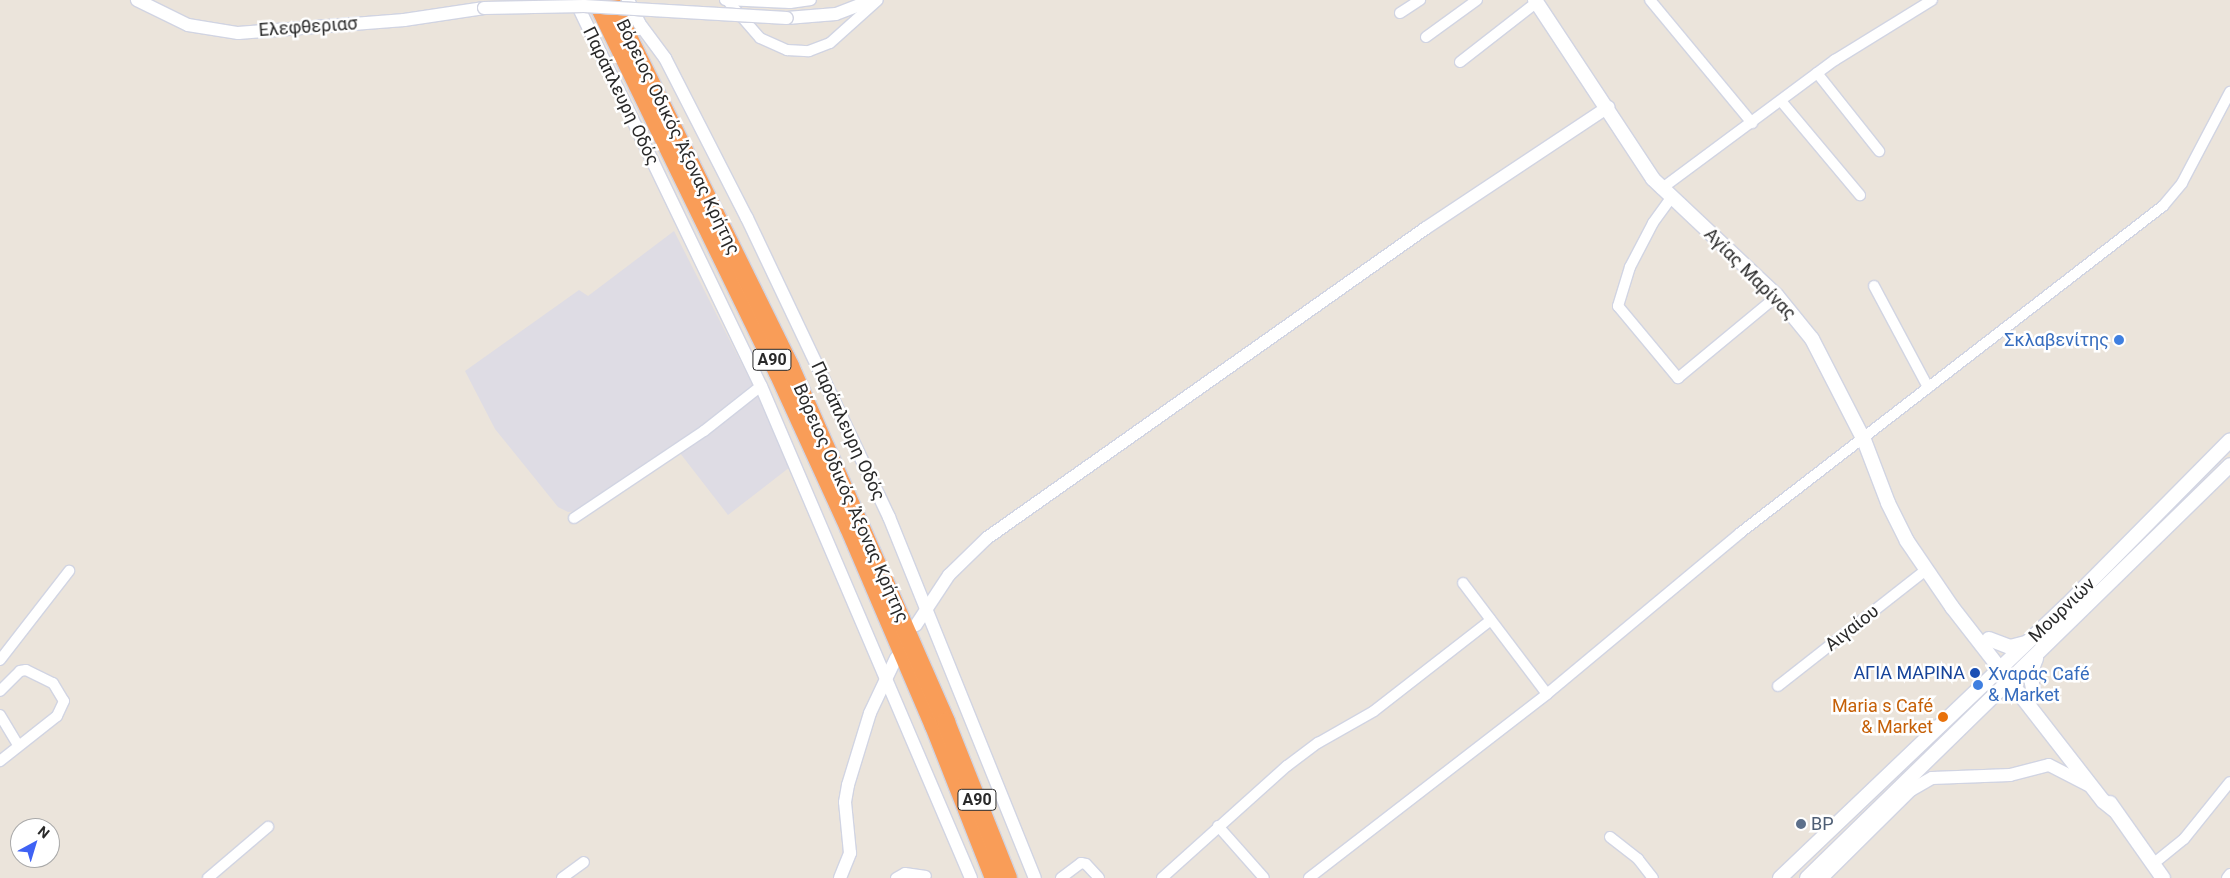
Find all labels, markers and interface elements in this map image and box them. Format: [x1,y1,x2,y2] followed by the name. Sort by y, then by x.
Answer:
[258,13,358,41] street label: Ελεφθεριασ
[611,16,745,258] street label: Βόρειος Οδικός Άξονας Κρήτης
[578,23,664,169] street label: Παράπλευρη Οδός
[1700,224,1800,324] street label: Αγίας Μαρίνας
[2004,329,2109,351] place label: Σκλαβενίτης
[2113,334,2125,346] marker: Σκλαβενίτης
[752,346,792,374] road number: Α90
[806,358,890,504] street label: Παράπλευρη Οδός
[788,380,914,626] street label: Βόρειος Οδικός Άξονας Κρήτης
[2024,573,2100,647] street label: Μουρνιών
[1821,600,1883,656] street label: Αιγαίου
[1853,662,1965,684] place label: ΑΓΙΑ ΜΑΡΙΝΑ
[1988,664,2089,706] place label: Χναράς Café & Market
[1969,667,1981,679] marker: ΑΓΙΑ ΜΑΡΙΝΑ
[1972,679,1984,691] marker: Χναράς Café & Market
[1832,696,1933,739] place label: Maria s Café & Market
[1937,711,1949,723] marker: Maria s Café & Market
[957,786,997,814] road number: Α90
[1811,813,1834,835] place label: BP
[10,818,60,868] north arrow
[1795,818,1807,830] marker: BP
[35,823,53,841] text: N

